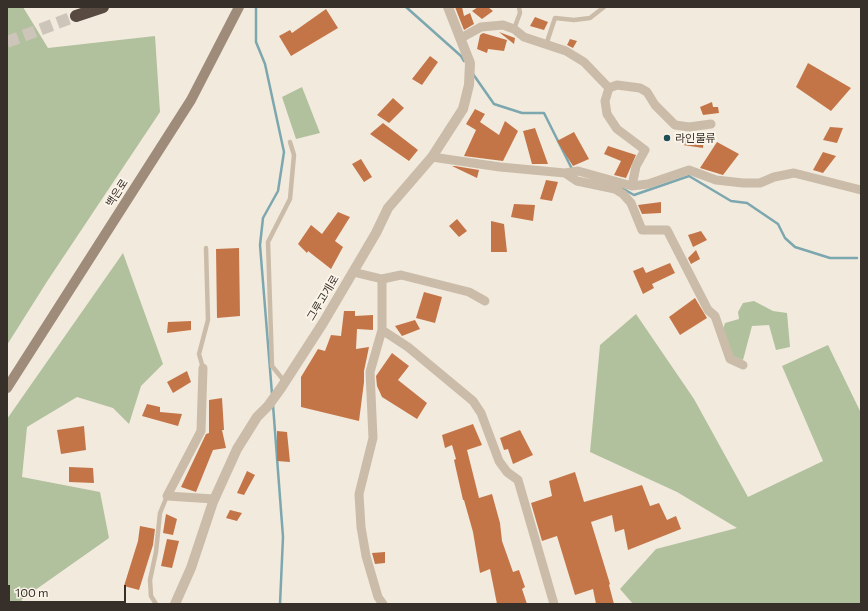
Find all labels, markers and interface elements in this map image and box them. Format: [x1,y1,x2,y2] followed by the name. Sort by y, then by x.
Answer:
[675,131,715,145] place label: 라인물류
[662,133,672,143] marker: 라인물류
[103,177,131,209] street label: 백은로
[304,273,342,323] street label: 그루고개로
[10,577,128,603] scale bar
[15,585,49,599] text: 100 m

